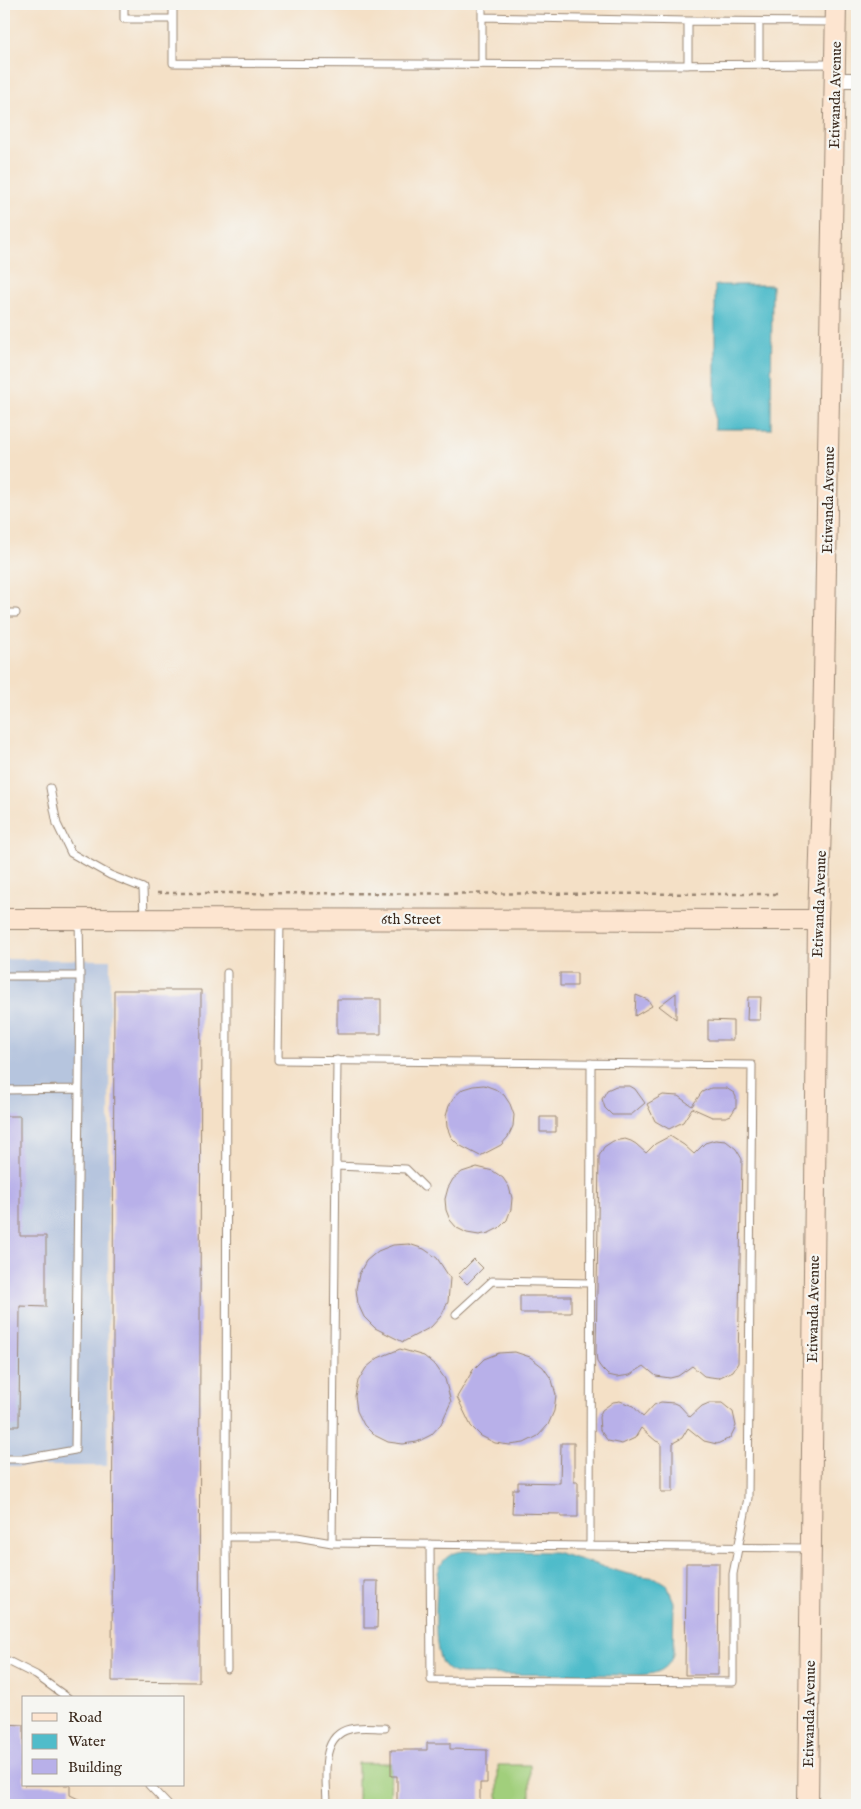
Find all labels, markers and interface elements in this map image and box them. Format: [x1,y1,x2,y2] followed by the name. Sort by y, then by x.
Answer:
[825,41,846,149] street label: Etiwanda Avenue
[818,446,839,554] street label: Etiwanda Avenue
[808,850,831,958] street label: Etiwanda Avenue
[381,910,441,929] street label: 6th Street
[803,1255,824,1363] street label: Etiwanda Avenue
[799,1660,820,1768] street label: Etiwanda Avenue
[22,1696,185,1786] legend
[68,1708,103,1727] text: Road
[68,1732,106,1751] text: Water
[68,1758,123,1777] text: Building

